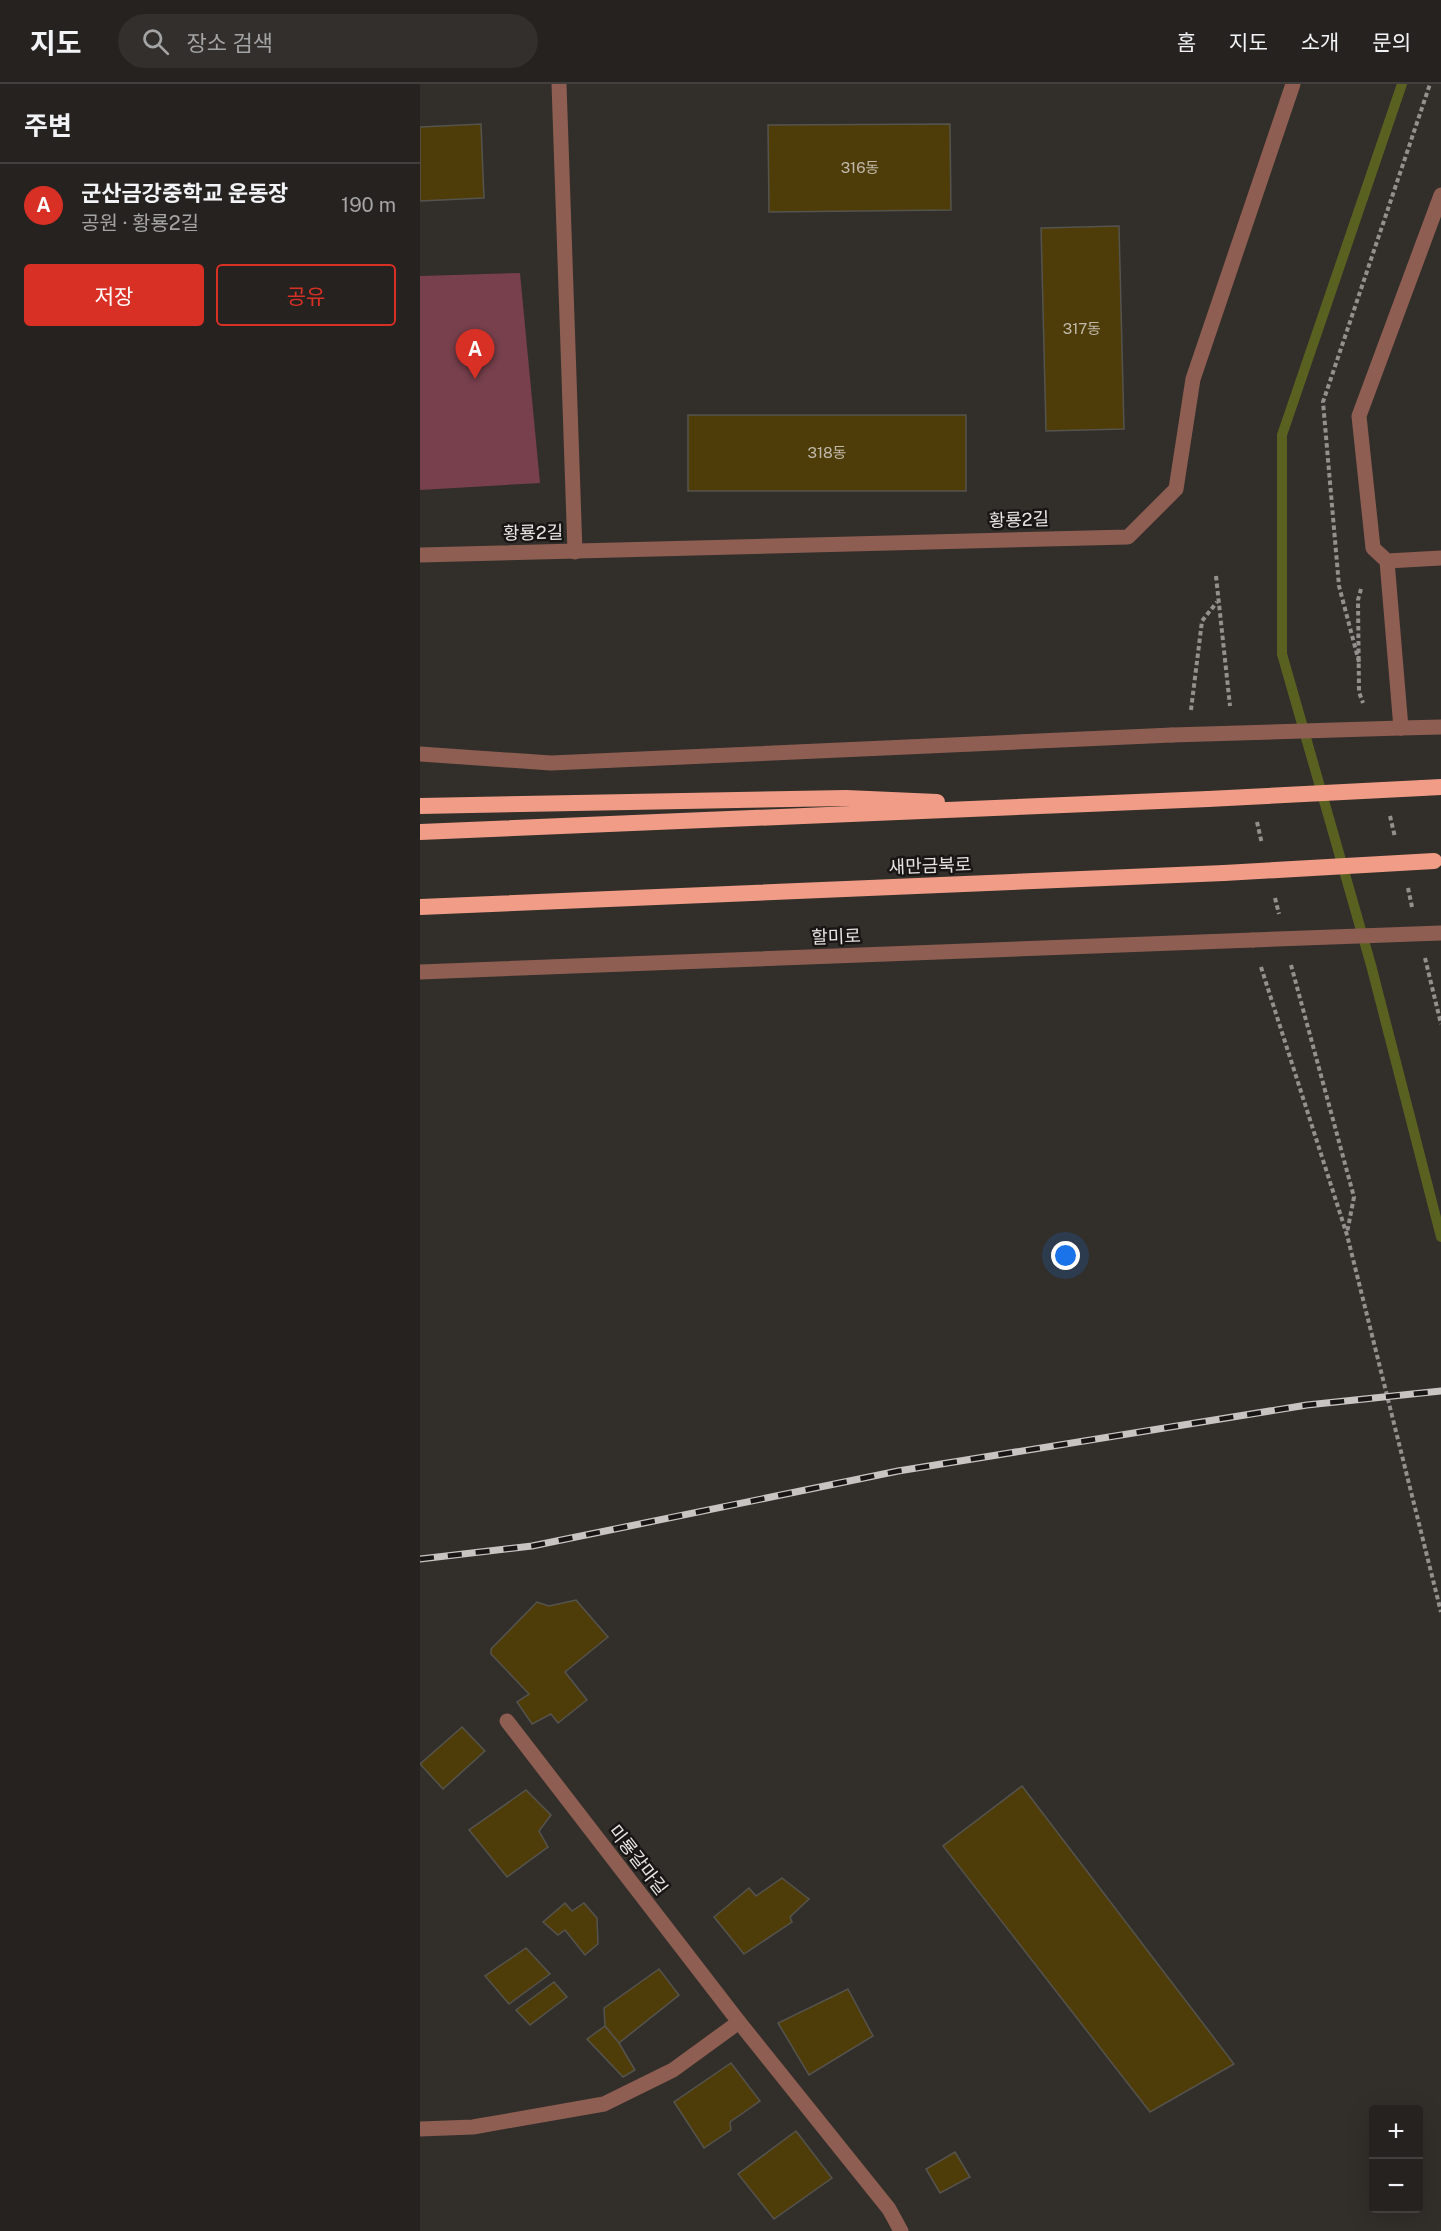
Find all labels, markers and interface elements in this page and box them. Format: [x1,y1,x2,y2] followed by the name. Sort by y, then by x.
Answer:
[118,14,538,68] search box
[139,25,172,58] icon: search
[30,26,82,59] text: 지도
[187,30,273,56] text: 장소 검색
[1177,30,1196,55] text: 홈
[1229,30,1268,55] text: 지도
[1301,30,1339,55] text: 소개
[1372,30,1411,55] text: 문의
[24,110,72,141] text: 주변
[841,159,879,176] house number: 316동
[81,180,288,206] text: 군산금강중학교 운동장
[36,193,51,217] text: A
[341,193,396,217] text: 190 m
[81,211,199,235] text: 공원 · 황룡2길
[24,264,204,326] button: 저장
[216,264,396,326] button: 공유
[1063,320,1101,337] house number: 317동
[456,330,494,379] pin: A
[807,444,847,461] house number: 318동
[988,508,1050,531] street label: 황룡2길
[503,521,563,544] street label: 황룡2길
[888,854,972,877] street label: 새만금북로
[811,925,861,948] street label: 할미로
[1051,1241,1080,1270] your location
[605,1821,672,1899] street label: 미룡갈마길
[1369,2105,1423,2213] map controls
[1369,2105,1423,2159] button: +
[1369,2159,1423,2213] button: −

